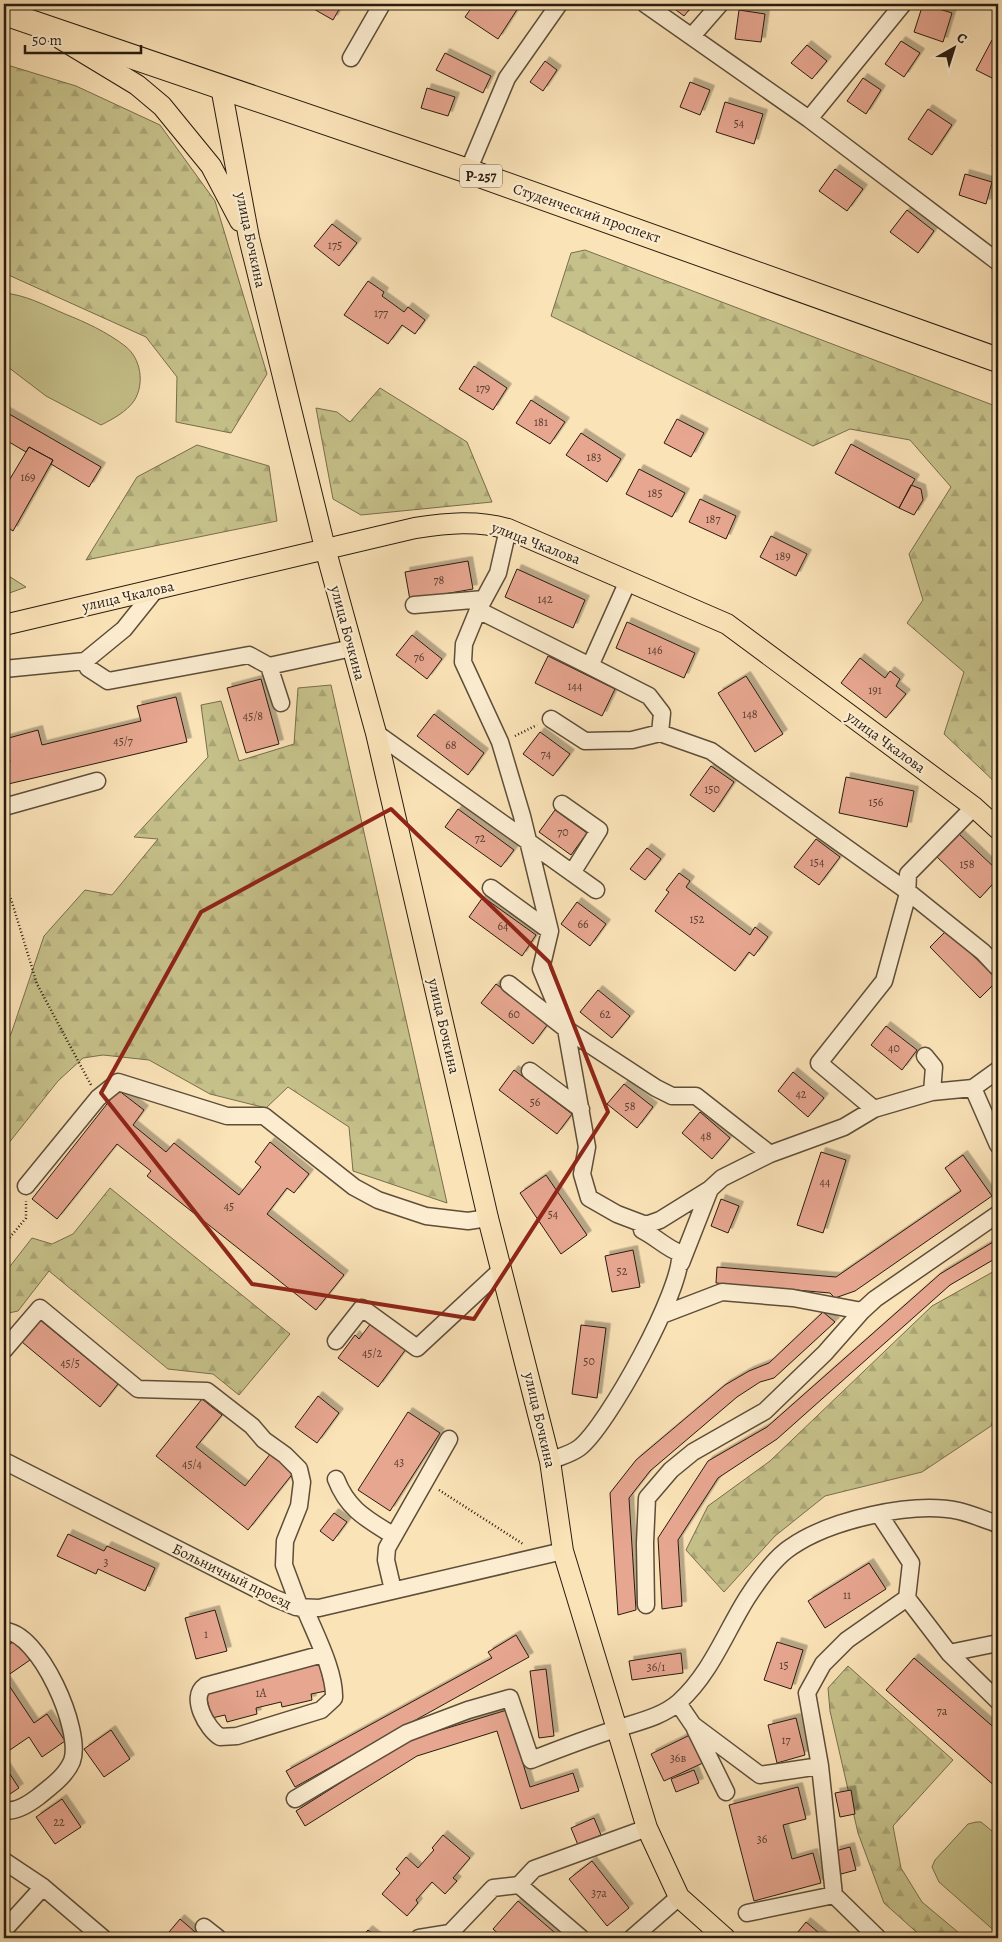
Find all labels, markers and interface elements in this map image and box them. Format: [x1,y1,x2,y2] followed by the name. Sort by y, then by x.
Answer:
[25,22,141,54] scale bar
[930,22,980,72] north arrow
[953,28,971,49] text: С
[32,30,62,50] text: 50 m
[734,115,745,131] house number: 54
[460,165,502,188] road number: Р-257
[510,178,664,248] street label: Студенческий проспект
[231,189,271,290] street label: улица Бочкина
[328,237,342,253] house number: 175
[374,305,389,321] house number: 177
[476,380,490,396] house number: 179
[534,414,548,430] house number: 181
[587,449,601,465] house number: 183
[20,469,36,485] house number: 169
[647,485,663,501] house number: 185
[706,511,721,527] house number: 187
[488,517,583,569] street label: улица Чкалова
[775,548,791,564] house number: 189
[434,572,445,588] house number: 78
[79,576,176,616] street label: улица Чкалова
[326,583,370,683] street label: улица Бочкина
[537,591,553,607] house number: 142
[647,642,663,658] house number: 146
[414,649,425,665] house number: 76
[568,678,583,694] house number: 144
[868,682,882,698] house number: 191
[742,706,758,722] house number: 148
[841,706,930,778] street label: улица Чкалова
[243,708,263,724] house number: 45/8
[113,733,134,749] house number: 45/7
[445,737,457,753] house number: 68
[541,746,552,762] house number: 74
[704,781,720,797] house number: 150
[869,794,884,810] house number: 156
[557,824,569,840] house number: 70
[475,830,486,846] house number: 72
[810,854,825,870] house number: 154
[959,856,975,872] house number: 158
[690,911,705,927] house number: 152
[577,916,589,932] house number: 66
[498,918,509,934] house number: 64
[423,975,465,1076] street label: улица Бочкина
[508,1006,520,1022] house number: 60
[599,1006,611,1022] house number: 62
[888,1040,900,1056] house number: 40
[795,1086,807,1102] house number: 42
[530,1094,541,1110] house number: 56
[625,1098,636,1114] house number: 58
[700,1128,712,1144] house number: 48
[820,1174,831,1190] house number: 44
[224,1198,234,1214] house number: 45
[548,1206,559,1222] house number: 54
[617,1263,628,1279] house number: 52
[362,1345,382,1361] house number: 45/2
[583,1353,595,1369] house number: 50
[60,1355,80,1371] house number: 45/5
[519,1369,561,1470] street label: улица Бочкина
[394,1454,404,1470] house number: 43
[182,1456,203,1472] house number: 45/4
[169,1538,295,1614] street label: Больничный проезд
[104,1554,109,1570] house number: 3
[843,1587,851,1603] house number: 11
[204,1626,208,1642] house number: 1
[779,1657,789,1673] house number: 15
[647,1659,665,1675] house number: 36/1
[255,1685,268,1701] house number: 1А
[937,1703,948,1719] house number: 7a
[781,1732,792,1748] house number: 17
[670,1750,686,1766] house number: 36в
[53,1814,65,1830] house number: 22
[757,1831,768,1847] house number: 36
[591,1885,607,1901] house number: 37а

